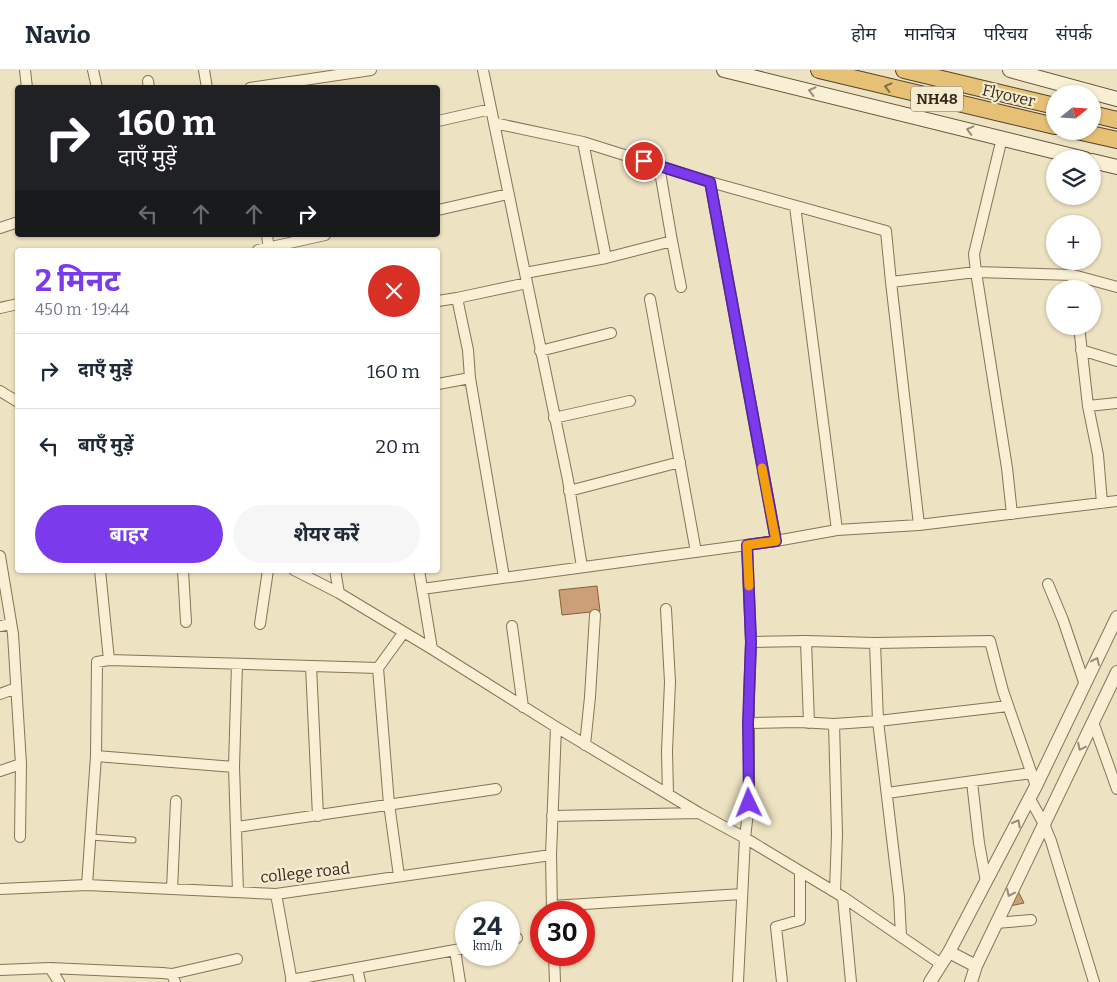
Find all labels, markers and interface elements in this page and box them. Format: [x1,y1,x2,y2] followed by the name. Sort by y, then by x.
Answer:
[25,21,91,49] text: Navio
[851,23,876,45] text: होम
[904,23,956,45] text: मानचित्र
[984,23,1028,45] text: परिचय
[1056,23,1092,45] text: संपर्क
[980,80,1037,111] street label: Flyover
[884,82,893,93] one-way arrow
[1046,85,1101,140] north arrow
[1046,85,1101,335] map controls
[807,86,816,97] one-way arrow
[911,86,963,112] road number: NH48
[118,102,216,144] text: 160 m
[35,105,100,170] icon: right
[965,125,974,136] one-way arrow
[623,140,665,182] pin
[118,144,177,171] text: दाएँ मुड़ें
[630,147,658,175] icon: arrive
[1046,150,1101,205] button: layers
[134,200,162,228] icon: left
[187,200,215,228] icon: ahead
[240,200,268,228] icon: ahead
[293,200,321,228] icon: right
[1046,215,1101,270] button: +
[35,263,120,299] text: 2 मिनट
[368,265,420,317] button: close
[1046,280,1101,335] button: −
[35,300,129,319] text: 450 m · 19:44
[35,357,63,385] icon: right
[78,358,132,381] text: दाएँ मुड़ें
[367,360,420,383] text: 160 m
[35,432,63,460] icon: left
[78,433,134,456] text: बाएँ मुड़ें
[376,435,420,458] text: 20 m
[35,505,223,563] button: बाहर
[233,505,420,563] button: शेयर करें
[1090,657,1101,666] one-way arrow
[1077,742,1087,751] one-way arrow
[722,776,774,828] position arrow
[1011,819,1021,828] one-way arrow
[259,858,351,887] street label: college road
[1006,888,1016,897] one-way arrow
[530,901,595,966] speed limit sign: 30
[473,912,502,942] text: 24
[473,939,502,953] text: km/h

